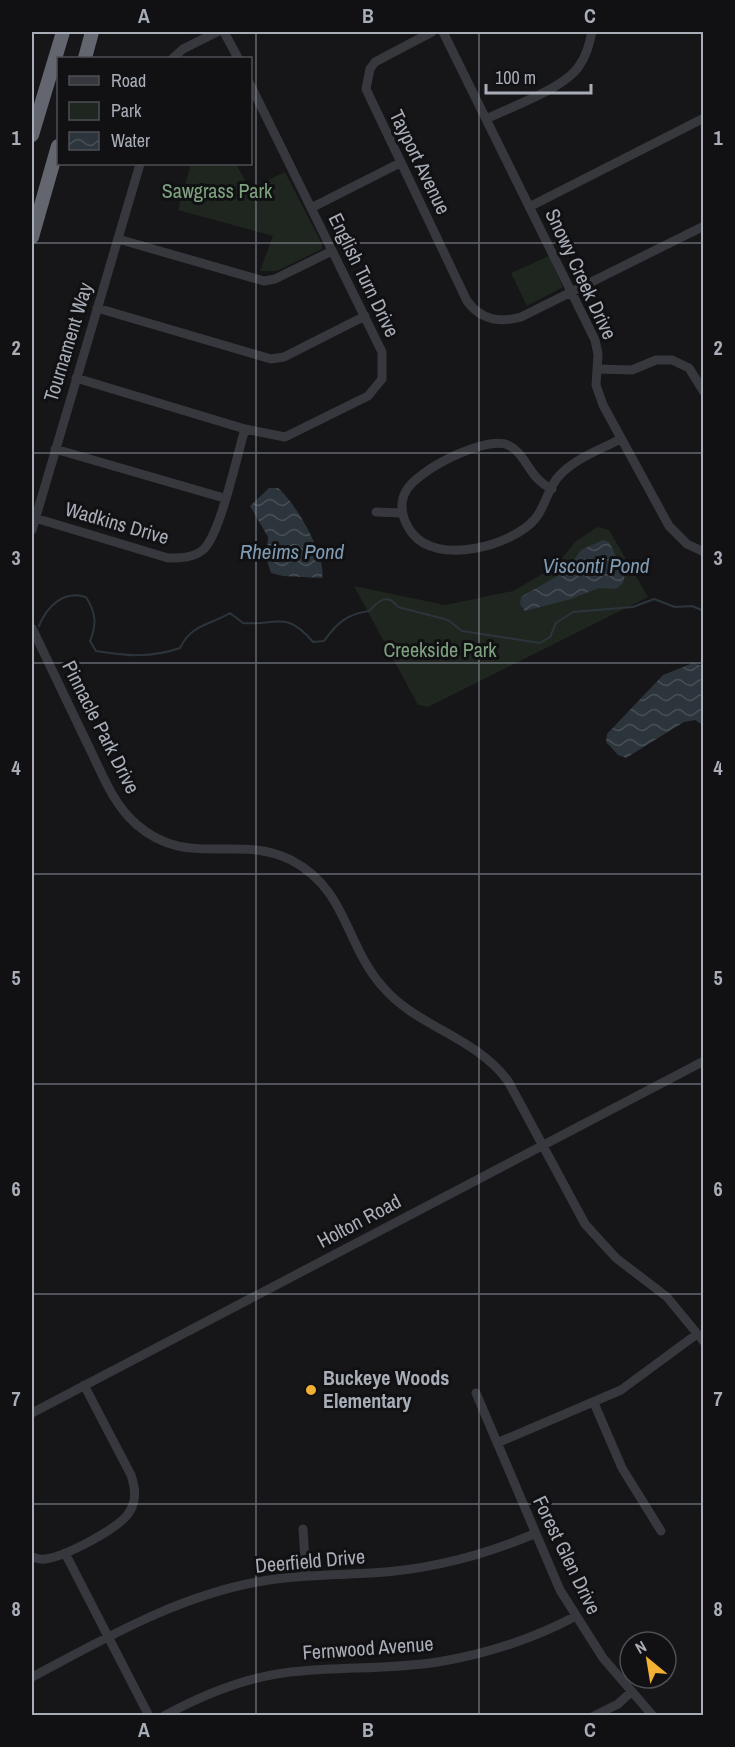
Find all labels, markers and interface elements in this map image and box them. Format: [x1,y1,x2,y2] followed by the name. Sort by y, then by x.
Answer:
[138,2,150,29] text: A
[362,2,374,29] text: B
[584,2,596,29] text: C
[57,57,252,165] legend
[486,57,591,95] scale bar
[495,65,536,90] text: 100 m
[111,68,146,93] text: Road
[111,98,142,123] text: Park
[384,105,457,219] street label: Tayport Avenue
[11,124,21,151] text: 1
[713,124,723,151] text: 1
[111,128,150,153] text: Water
[162,177,273,204] park label: Sawgrass Park
[539,204,624,344] street label: Snowy Creek Drive
[323,208,406,341] street label: English Turn Drive
[37,278,99,405] street label: Tournament Way
[11,334,21,361] text: 2
[713,334,723,361] text: 2
[62,495,172,550] street label: Wadkins Drive
[240,537,345,566] water label: Rheims Pond
[11,544,21,571] text: 3
[713,544,723,571] text: 3
[543,551,650,580] water label: Visconti Pond
[383,636,497,663] park label: Creekside Park
[56,656,147,798] street label: Pinnacle Park Drive
[11,754,21,781] text: 4
[713,754,723,781] text: 4
[11,964,21,991] text: 5
[713,964,723,991] text: 5
[11,1175,21,1202] text: 6
[713,1175,723,1202] text: 6
[312,1187,405,1254] street label: Holton Road
[323,1364,449,1414] place label: Buckeye Woods Elementary
[304,1383,318,1397] marker: Buckeye Woods Elementary
[11,1385,21,1412] text: 7
[713,1385,723,1412] text: 7
[527,1491,608,1619] street label: Forest Glen Drive
[254,1542,366,1579] street label: Deerfield Drive
[11,1595,21,1622] text: 8
[713,1595,723,1622] text: 8
[302,1629,434,1666] street label: Fernwood Avenue
[618,1630,678,1690] north arrow
[631,1635,650,1659] text: N
[138,1716,150,1743] text: A
[362,1716,374,1743] text: B
[584,1716,596,1743] text: C

